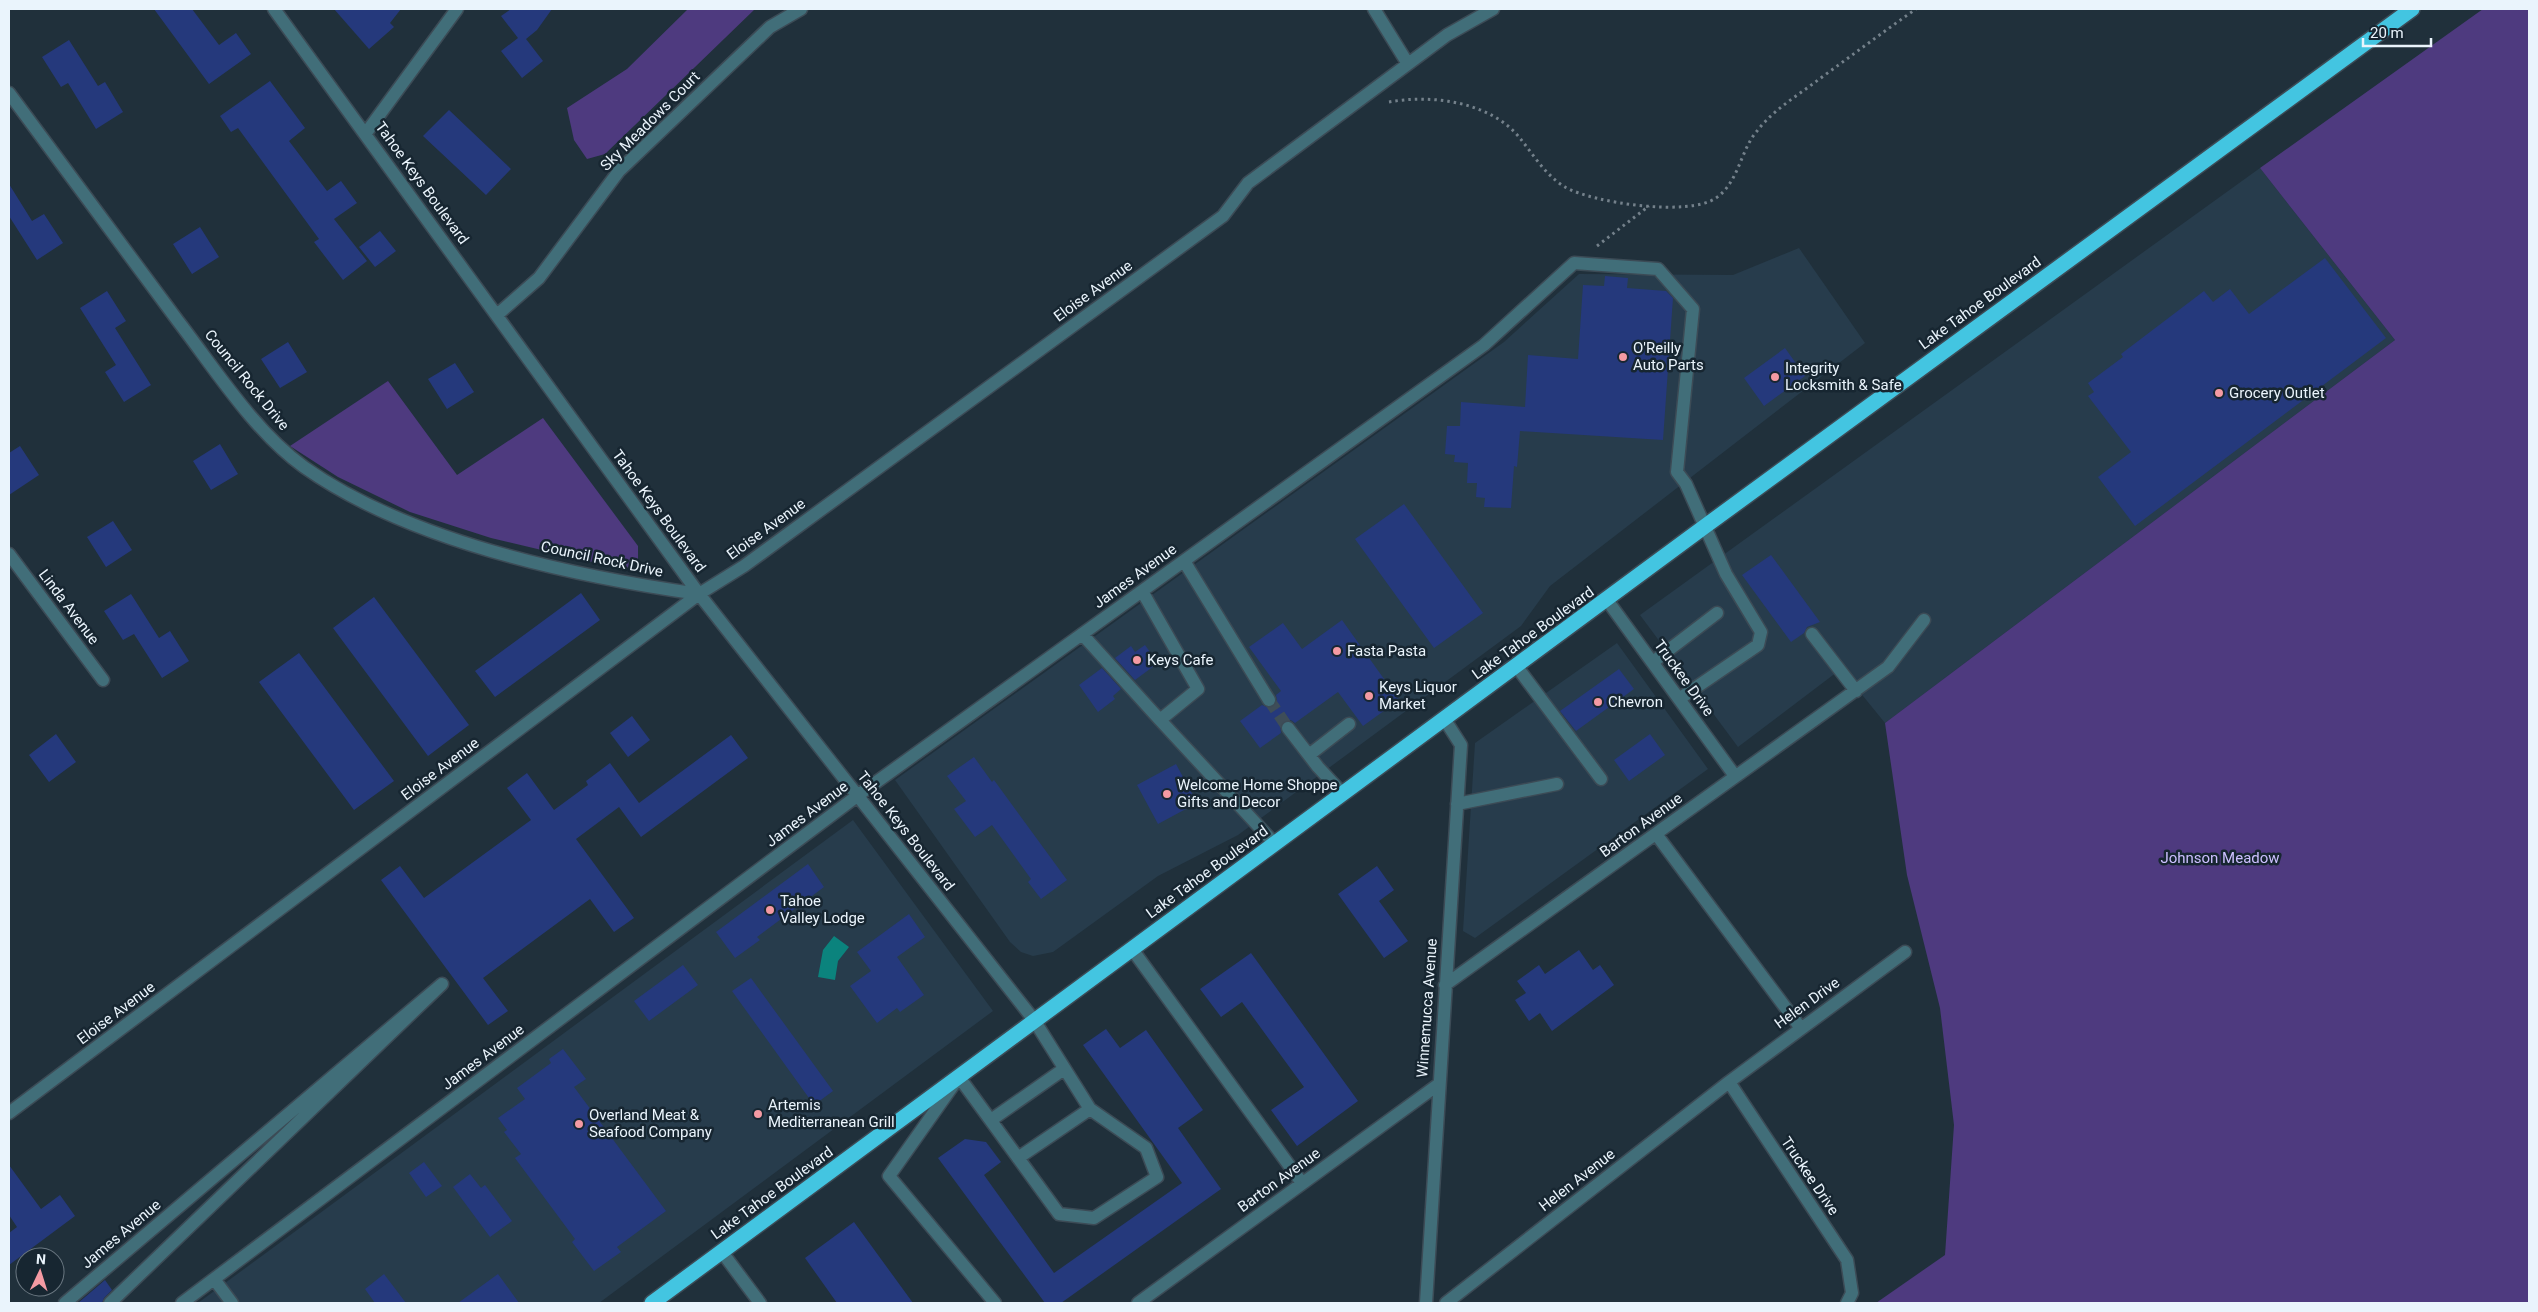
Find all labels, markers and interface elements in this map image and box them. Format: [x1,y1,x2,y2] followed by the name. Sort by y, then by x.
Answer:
[2363,15,2430,47] scale bar
[2370,24,2404,42] text: 20 m
[597,67,704,174] street label: Sky Meadows Court
[372,118,472,248] street label: Tahoe Keys Boulevard
[1916,253,2044,353] street label: Lake Tahoe Boulevard
[1050,256,1136,326] street label: Eloise Avenue
[201,326,293,434] street label: Council Rock Drive
[1633,339,1704,374] place label: O'Reilly Auto Parts
[1617,351,1629,363] marker: O'Reilly Auto Parts
[1785,359,1902,394] place label: Integrity Locksmith & Safe
[1769,371,1781,383] marker: Integrity Locksmith & Safe
[2229,384,2325,402] place label: Grocery Outlet
[2213,387,2225,399] marker: Grocery Outlet
[609,446,709,576] street label: Tahoe Keys Boulevard
[723,494,809,564] street label: Eloise Avenue
[539,537,665,581] street label: Council Rock Drive
[1090,540,1180,612] street label: James Avenue
[35,566,103,648] street label: Linda Avenue
[1469,583,1597,683] street label: Lake Tahoe Boulevard
[1650,636,1718,720] street label: Truckee Drive
[1347,642,1426,660] place label: Fasta Pasta
[1331,645,1343,657] marker: Fasta Pasta
[1147,651,1214,669] place label: Keys Cafe
[1131,654,1143,666] marker: Keys Cafe
[1379,678,1457,713] place label: Keys Liquor Market
[1363,690,1375,702] marker: Keys Liquor Market
[1608,693,1663,711] place label: Chevron
[1592,696,1604,708] marker: Chevron
[398,734,483,804] street label: Eloise Avenue
[854,768,958,894] street label: Tahoe Keys Boulevard
[1177,776,1338,811] place label: Welcome Home Shoppe Gifts and Decor
[762,777,852,851] street label: James Avenue
[1161,788,1173,800] marker: Welcome Home Shoppe Gifts and Decor
[1596,789,1686,861] street label: Barton Avenue
[1143,822,1271,922] street label: Lake Tahoe Boulevard
[2160,849,2280,867] park label: Johnson Meadow
[780,892,865,927] place label: Tahoe Valley Lodge
[764,904,776,916] marker: Tahoe Valley Lodge
[1413,938,1441,1078] street label: Winnemucca Avenue
[1771,973,1843,1033] street label: Helen Drive
[74,978,159,1048] street label: Eloise Avenue
[438,1020,528,1094] street label: James Avenue
[768,1096,895,1131] place label: Artemis Mediterranean Grill
[589,1106,712,1141] place label: Overland Meat & Seafood Company
[752,1108,764,1120] marker: Artemis Mediterranean Grill
[573,1118,585,1130] marker: Overland Meat & Seafood Company
[1777,1133,1843,1219] street label: Truckee Drive
[708,1143,836,1243] street label: Lake Tahoe Boulevard
[1234,1144,1324,1216] street label: Barton Avenue
[1535,1145,1619,1215] street label: Helen Avenue
[78,1196,164,1272] street label: James Avenue
[15,1247,65,1297] north arrow
[35,1251,46,1267] text: N

